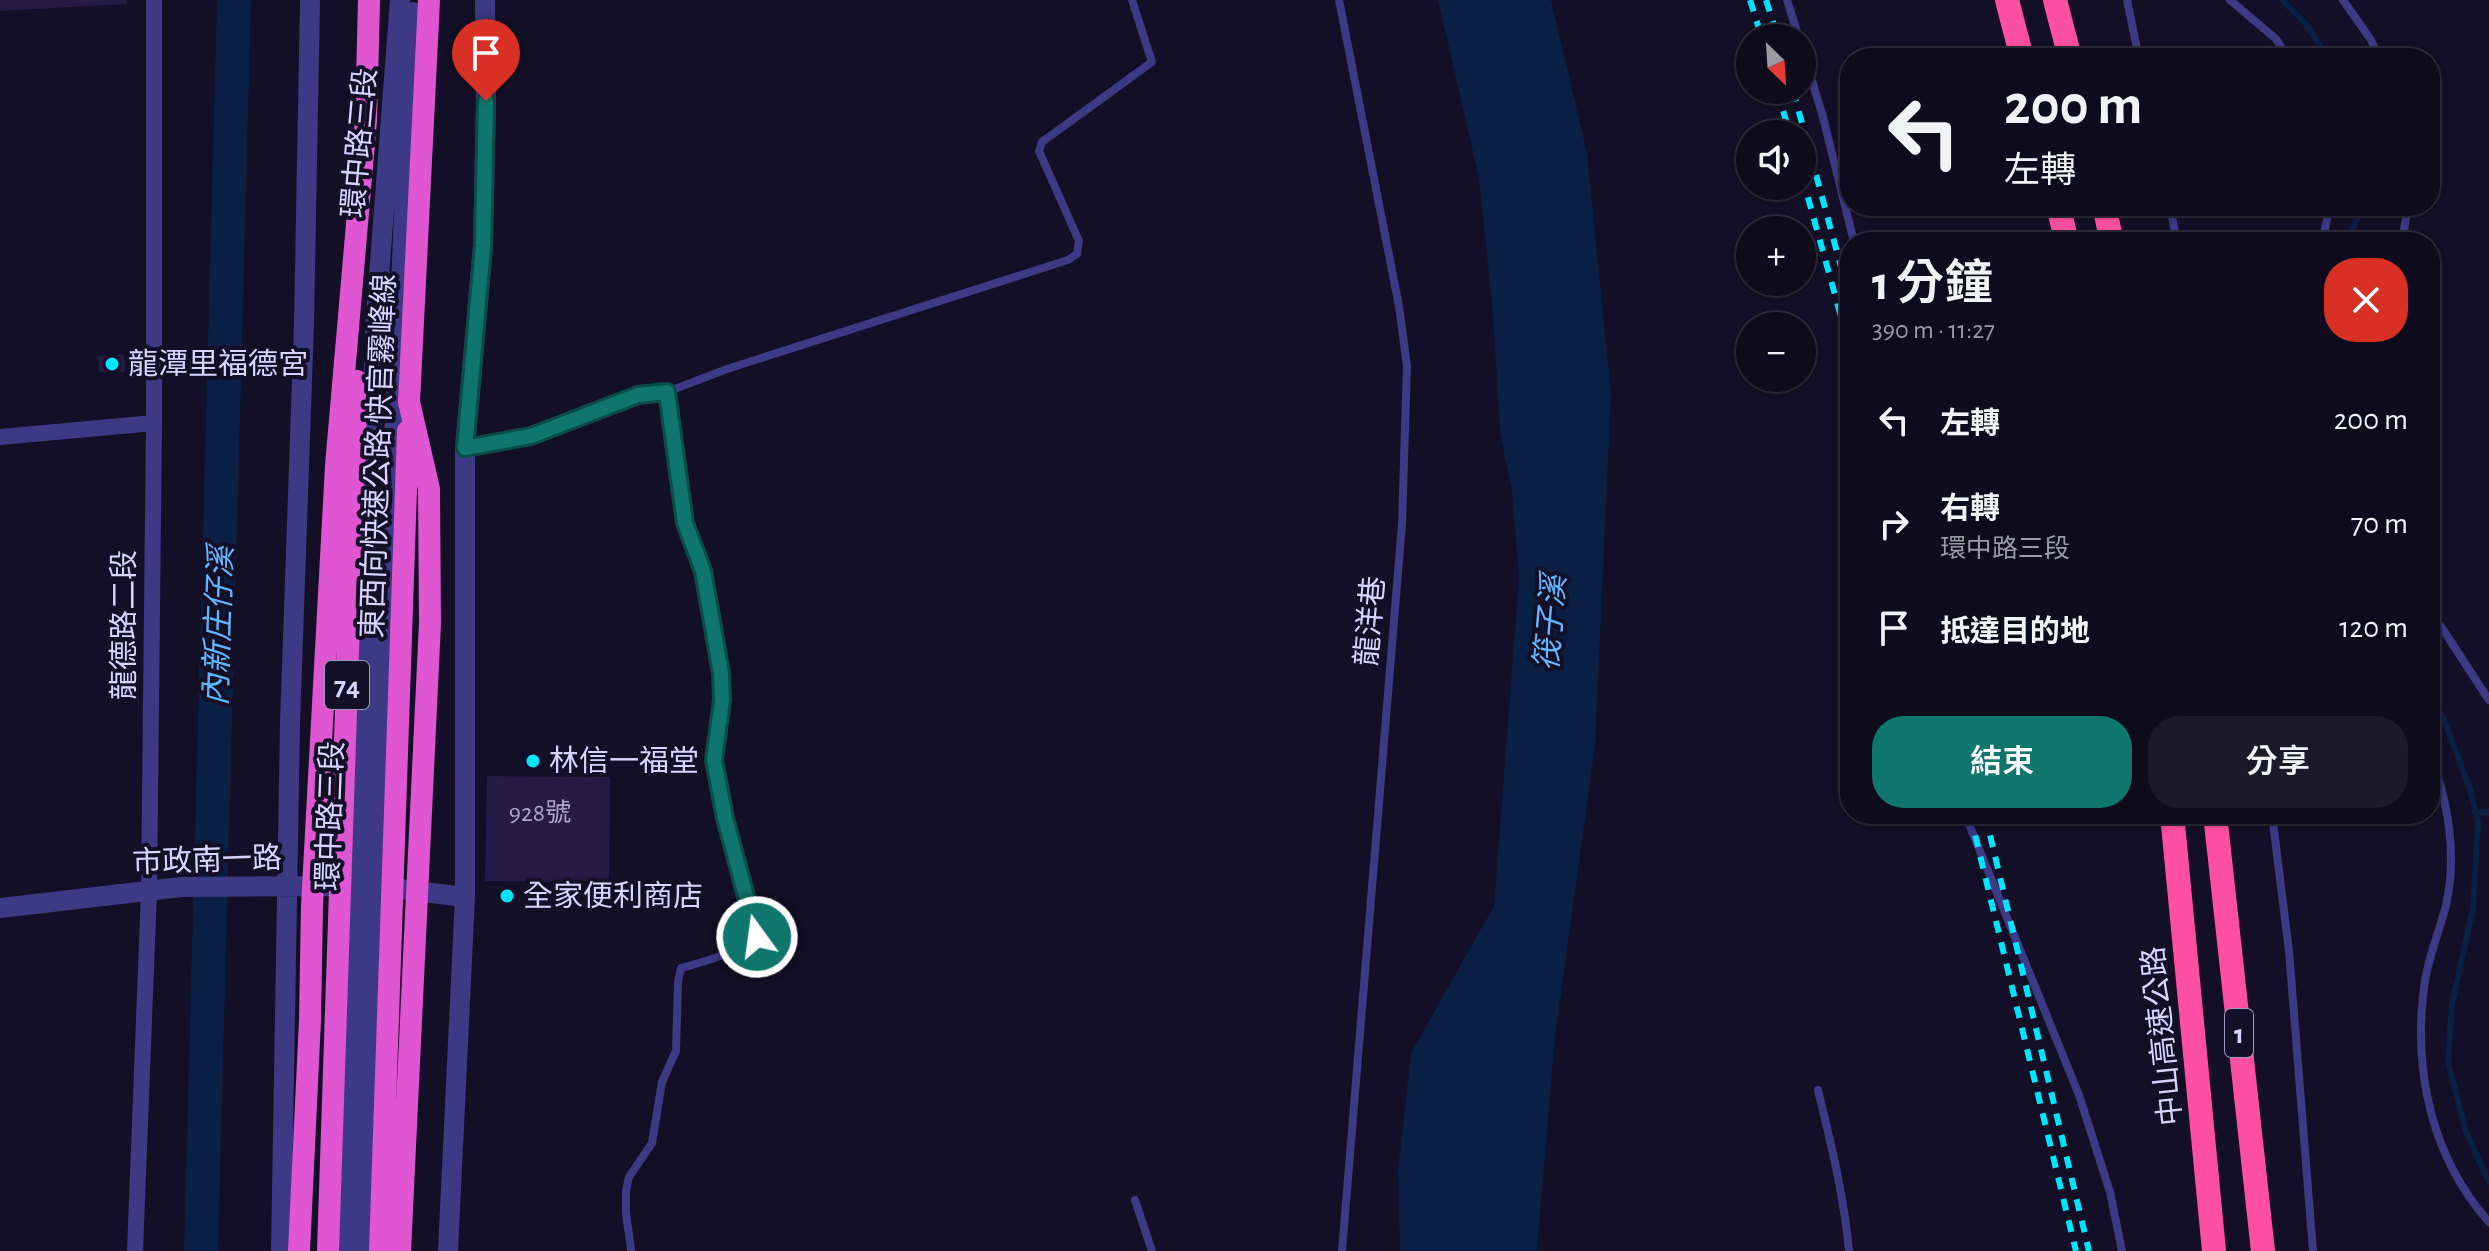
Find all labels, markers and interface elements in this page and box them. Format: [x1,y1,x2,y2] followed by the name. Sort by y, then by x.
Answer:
[452,19,520,101] pin
[1736,24,1816,104] north arrow
[1736,24,1816,392] map controls
[464,31,508,75] icon: arrive
[337,67,381,219] street label: 環中路三段
[2004,78,2142,134] text: 200 m
[1872,80,1976,184] icon: left
[1736,120,1816,200] button: sound
[2004,153,2076,189] text: 左轉
[1736,216,1816,296] button: +
[2324,258,2408,342] button: close
[1872,261,1993,309] text: 1 分鐘
[356,273,400,639] street label: 東西向快速公路 快官霧峰線
[1736,312,1816,392] button: −
[1872,317,1995,343] text: 390 m · 11:27
[128,348,308,380] place label: 龍潭里福德宮
[103,355,121,373] marker: 龍潭里福德宮
[1872,398,1916,442] icon: left
[2334,405,2408,435] text: 200 m
[1940,409,2000,439] text: 左轉
[1940,494,2000,524] text: 右轉
[1872,502,1916,546] icon: right
[2351,509,2408,539] text: 70 m
[1940,536,2070,562] text: 環中路三段
[198,541,238,707] water label: 內新庄仔溪
[108,550,140,700] street label: 龍德路二段
[1529,570,1571,672] water label: 筏子溪
[1350,575,1390,667] street label: 龍洋巷
[1872,606,1916,650] icon: arrive
[2339,613,2408,643] text: 120 m
[1940,617,2090,647] text: 抵達目的地
[325,661,369,709] road number: 74
[1872,716,2132,808] button: 結束
[2148,716,2408,808] button: 分享
[311,740,349,892] street label: 環中路三段
[549,745,699,777] place label: 林信一福堂
[524,752,542,770] marker: 林信一福堂
[509,799,571,826] house number: 928號
[131,841,283,879] street label: 市政南一路
[523,880,703,912] place label: 全家便利商店
[498,887,516,905] marker: 全家便利商店
[715,895,799,979] position arrow
[2137,945,2187,1127] street label: 中山高速公路
[2225,1009,2253,1057] road number: 1

